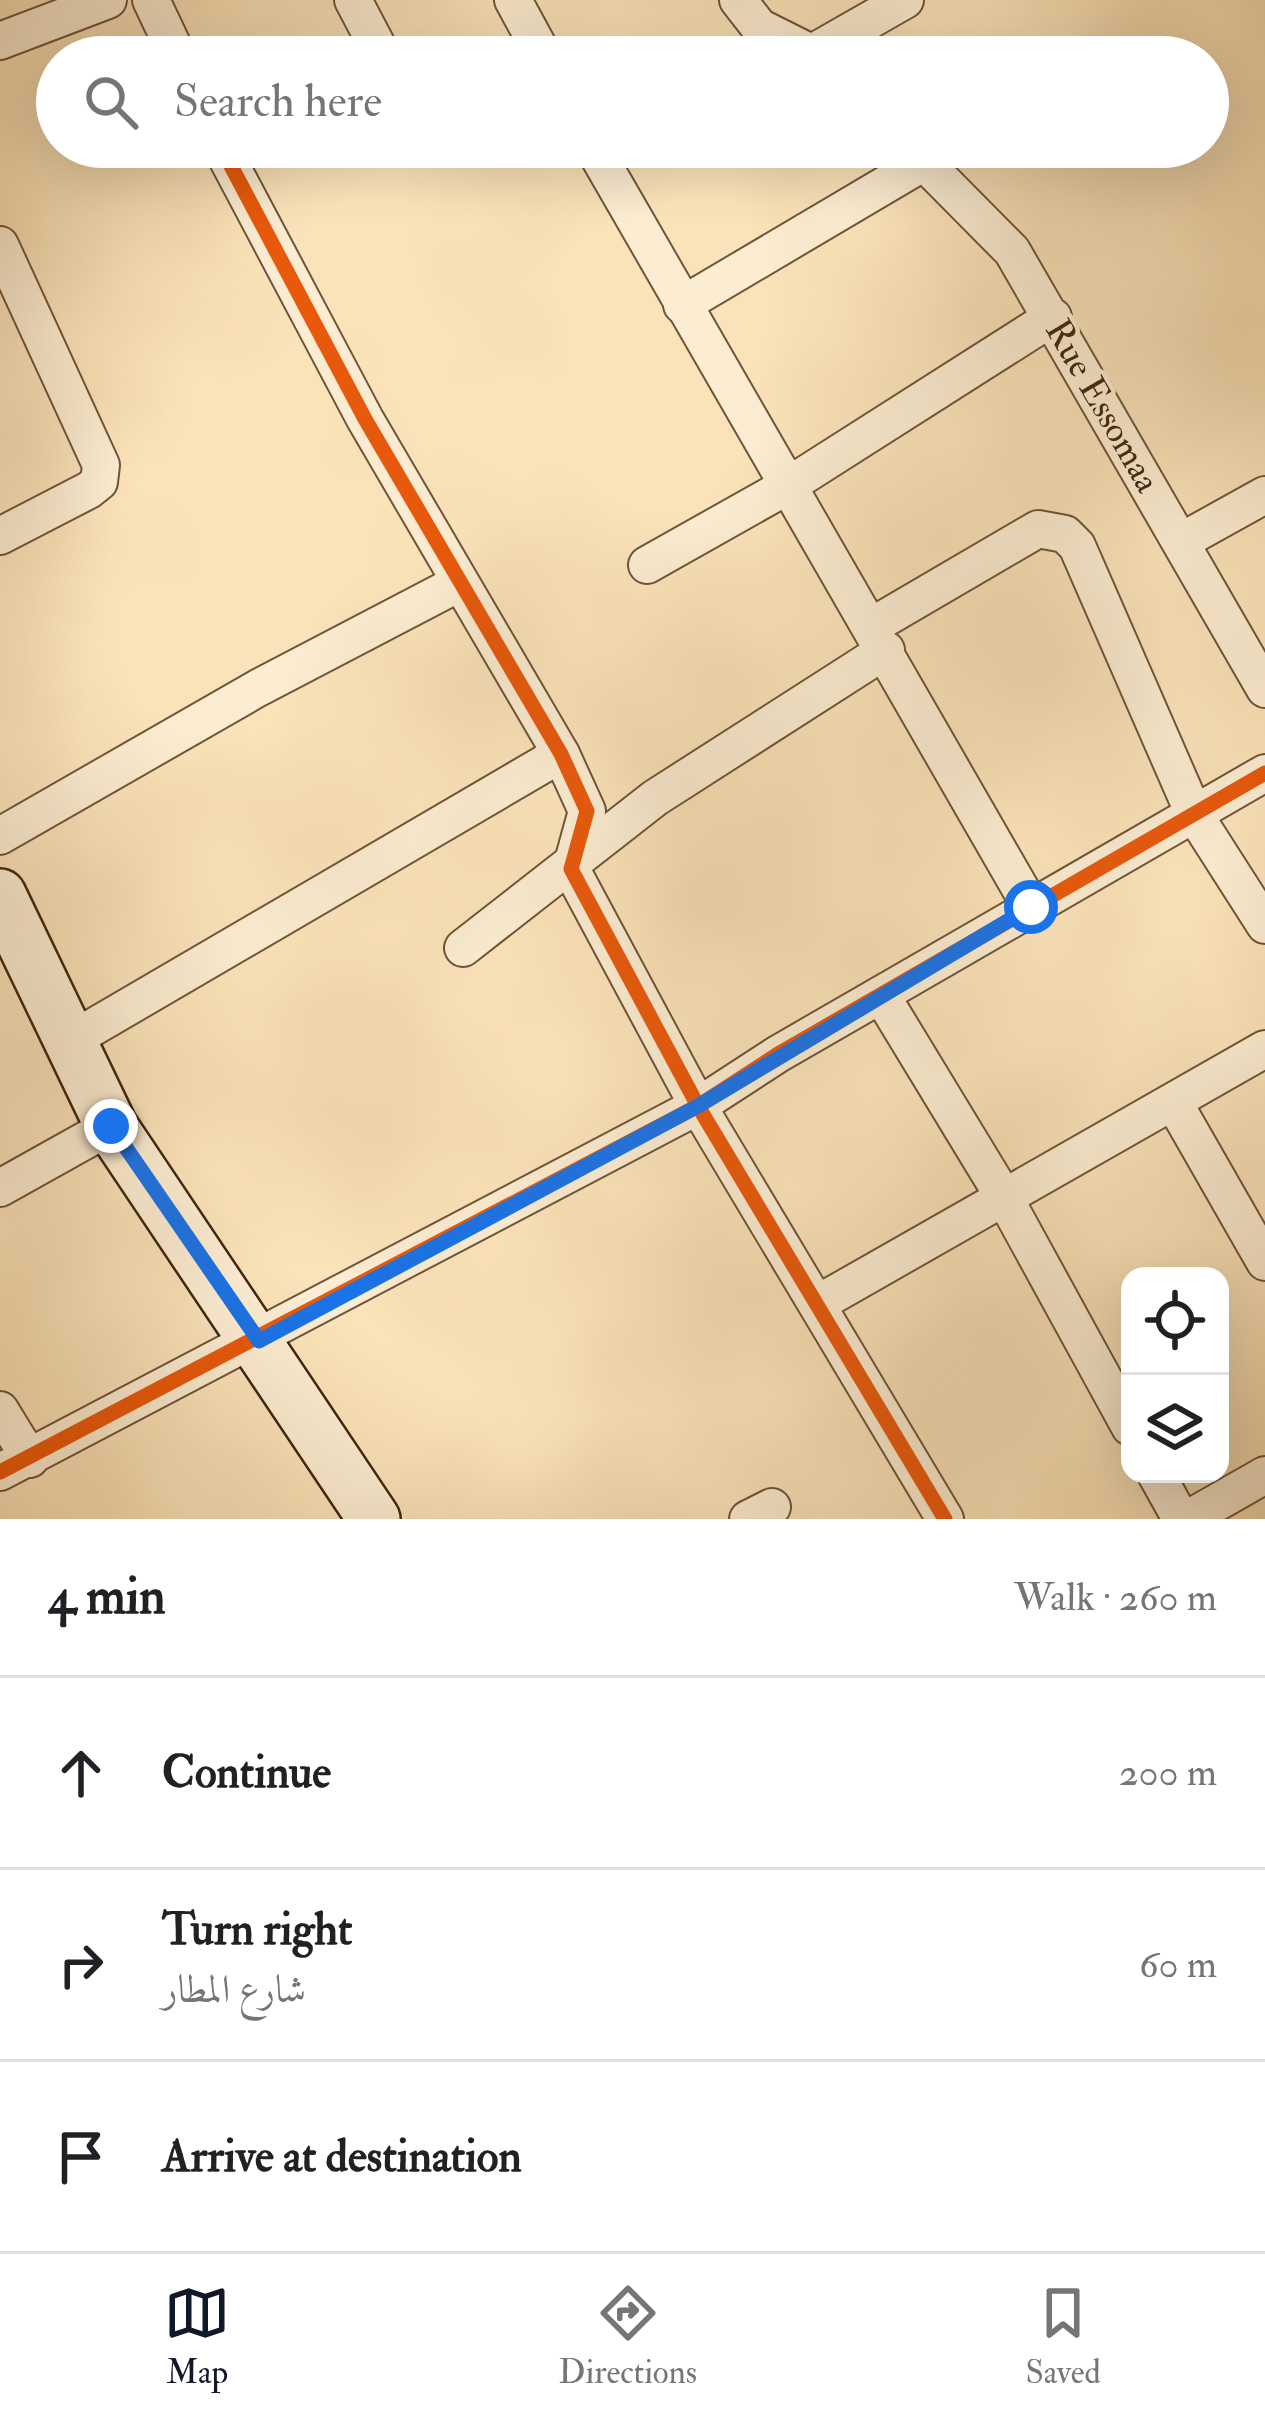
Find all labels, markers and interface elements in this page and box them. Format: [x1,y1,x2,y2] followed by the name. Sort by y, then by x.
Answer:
[36,36,1229,168] search box
[78,69,144,135] icon: search
[174,74,382,130] text: Search here
[1035,311,1171,501] street label: Rue Essomaa
[1004,880,1058,934] route start
[84,1099,138,1153] route end
[1121,1267,1229,1483] map controls
[1121,1267,1229,1375] button: locate
[1121,1375,1229,1483] button: layers
[48,1565,166,1629] text: 4 min
[1014,1573,1217,1622] text: Walk · 260 m
[48,1740,114,1806] icon: ahead
[162,1745,331,1801] text: Continue
[1119,1748,1217,1797] text: 200 m
[162,1902,352,1958] text: Turn right
[48,1932,114,1998] icon: right
[1139,1940,1217,1989] text: 60 m
[162,1965,306,2014] text: شارع المطار
[48,2124,114,2190] icon: arrive
[162,2129,522,2185] text: Arrive at destination
[164,2280,230,2393] tab: Map
[559,2280,697,2393] tab: Directions
[1025,2280,1101,2393] tab: Saved

